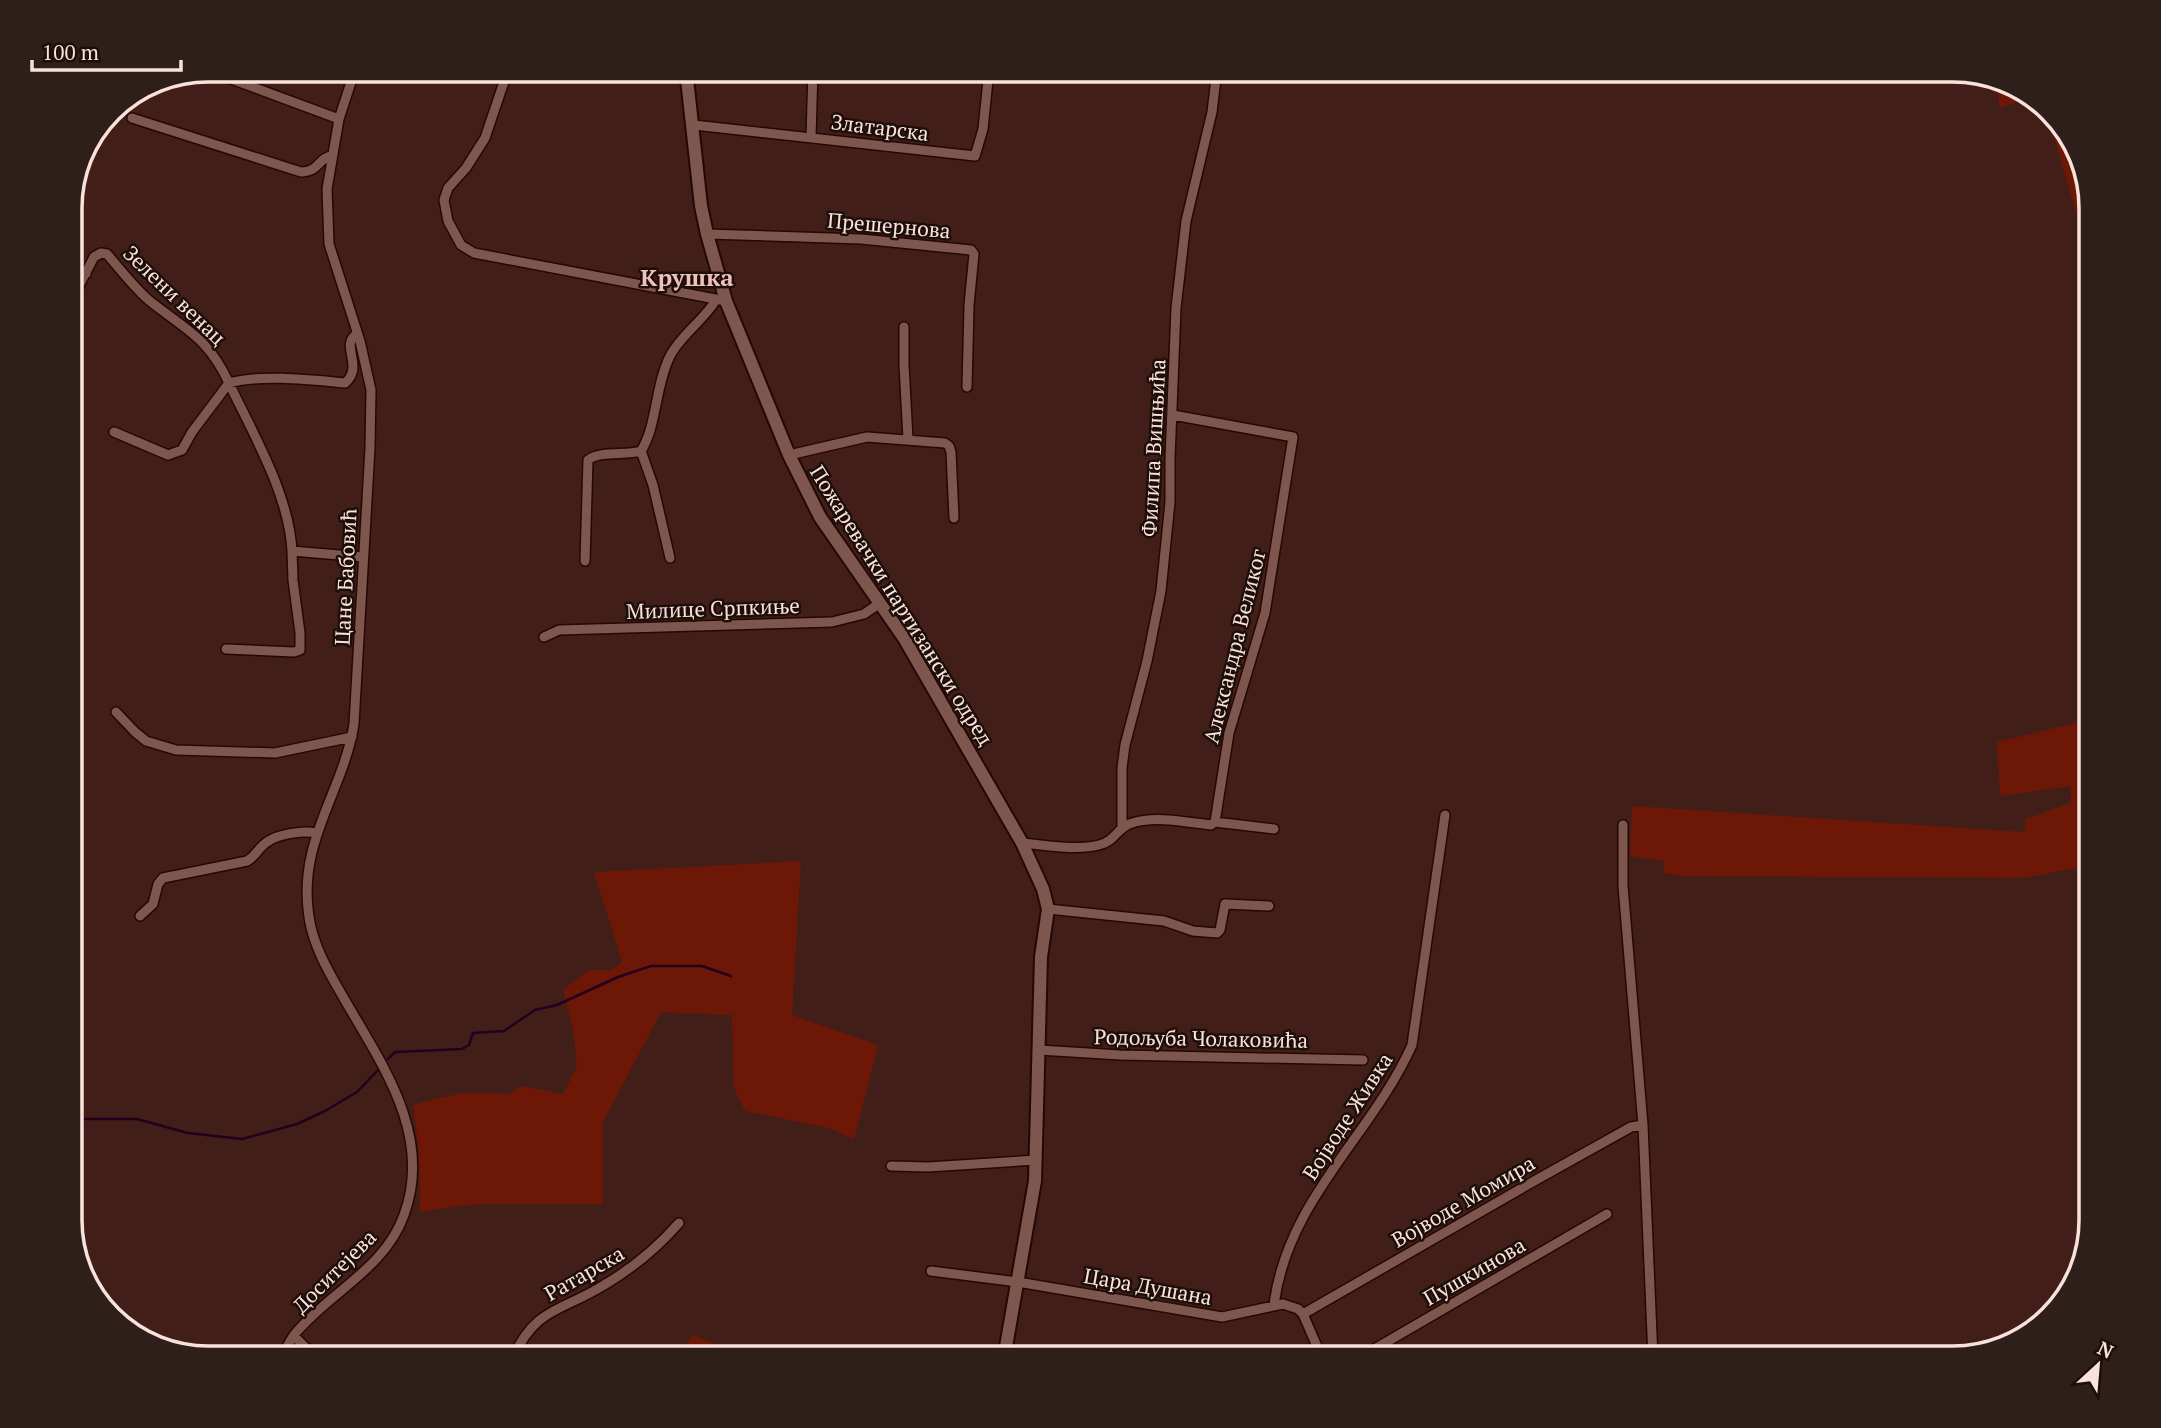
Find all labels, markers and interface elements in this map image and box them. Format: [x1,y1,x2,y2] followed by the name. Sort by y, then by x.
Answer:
[32,28,180,72] scale bar
[42,38,99,66] text: 100 m
[830,107,931,147] street label: Златарска
[826,206,952,244] street label: Прешернова
[118,239,232,351] street label: Зелени венац
[640,261,734,293] district label: Крушка
[1134,358,1172,538] street label: Филипа Вишњића
[804,460,1000,750] street label: Пожаревачки партизански одред
[327,508,363,646] street label: Цане Бабовић
[1196,546,1272,746] street label: Александра Великог
[626,591,800,625] street label: Милице Српкиње
[1094,1022,1309,1054] street label: Родољуба Чолаковића
[1295,1047,1399,1185] street label: Војводе Живка
[1386,1148,1540,1253] street label: Војводе Момира
[286,1223,382,1319] street label: Доситејева
[1418,1230,1530,1312] street label: Пушкинова
[539,1239,629,1307] street label: Ратарска
[1082,1261,1215,1311] street label: Цара Душана
[2063,1330,2133,1400] north arrow
[2094,1335,2118,1364] text: N

